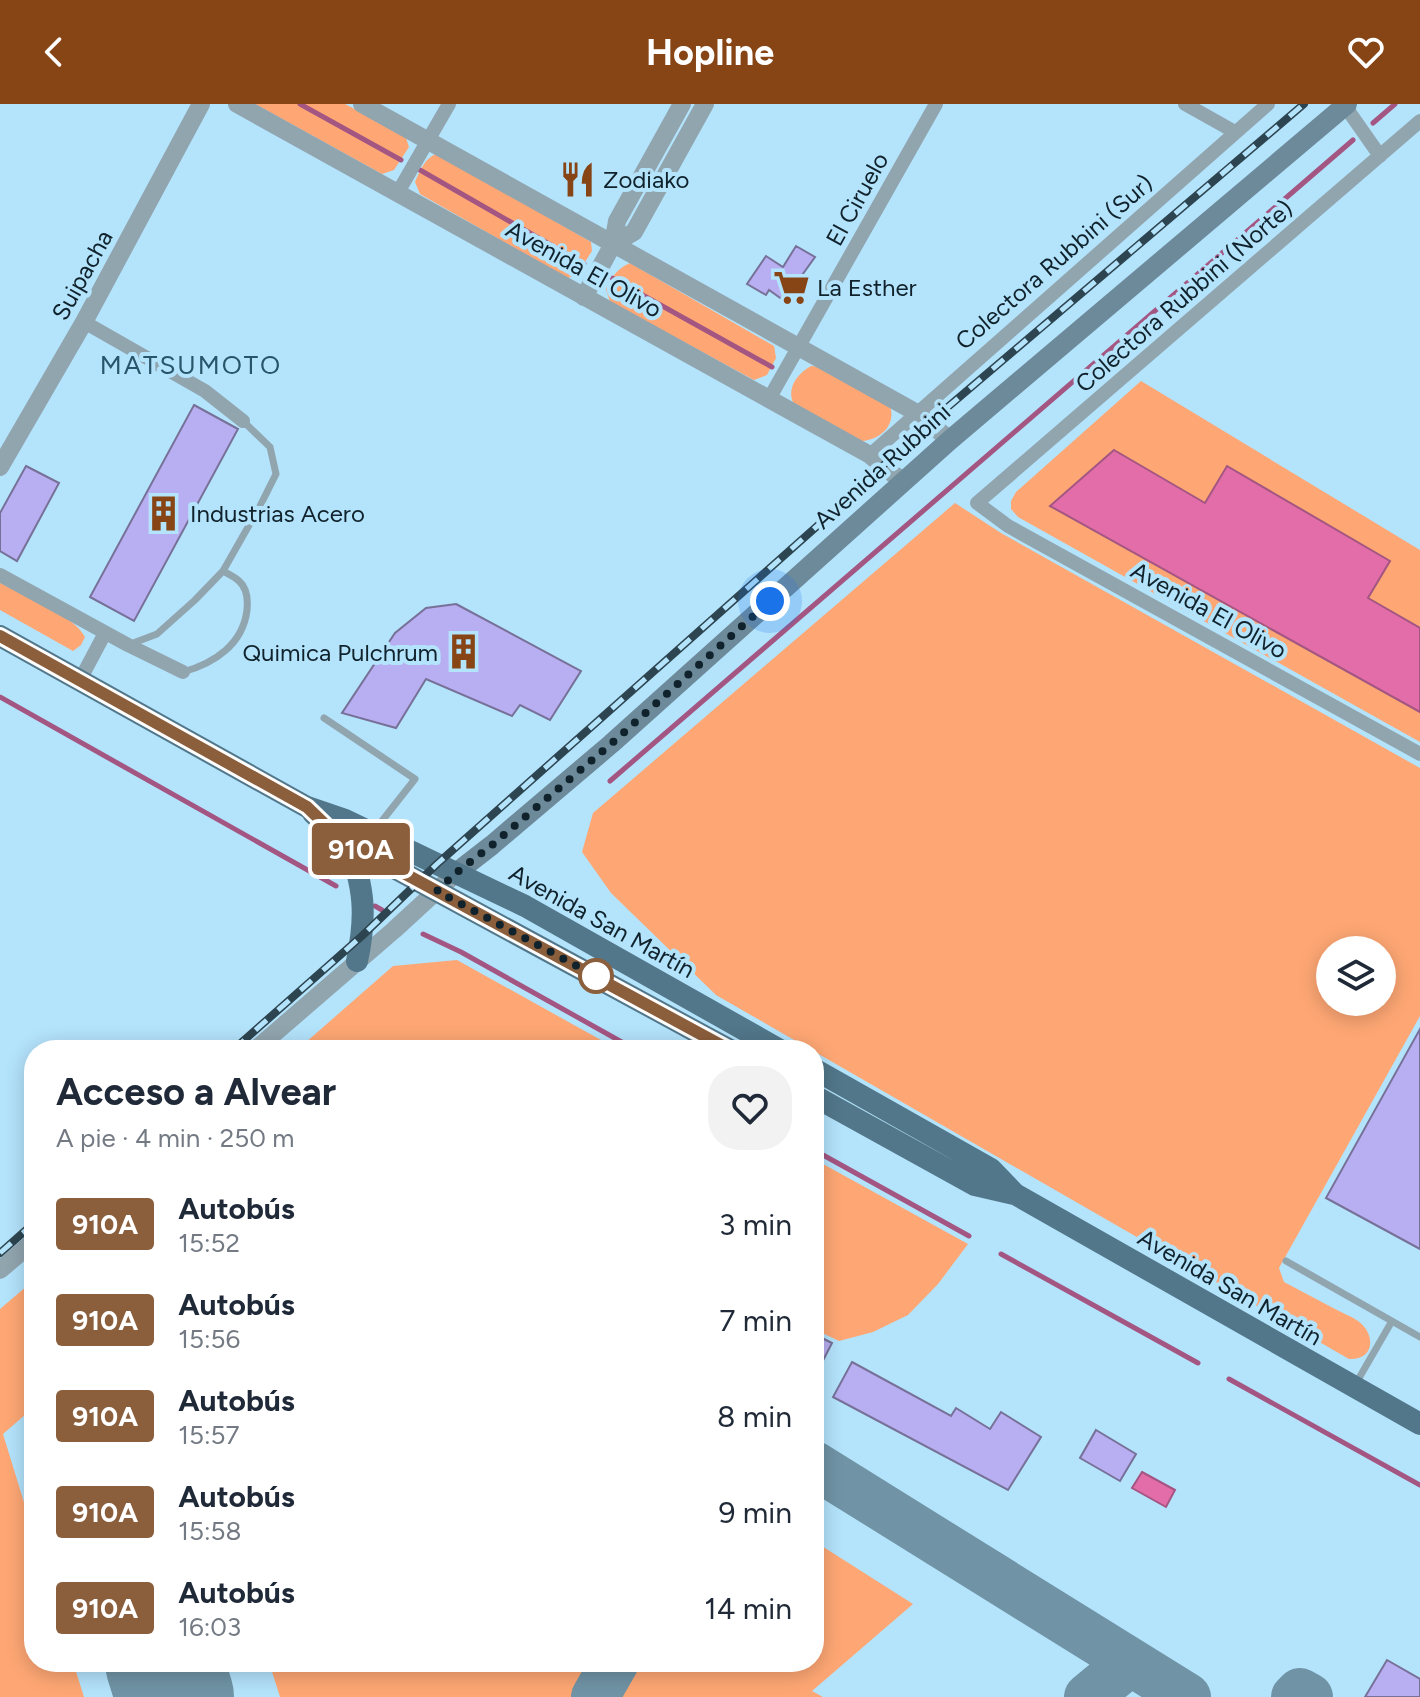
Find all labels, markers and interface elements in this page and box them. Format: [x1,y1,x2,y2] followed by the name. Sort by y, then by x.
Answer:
[32,30,76,74] icon: back
[1344,30,1388,74] icon: heart
[646,31,774,74] text: Hopline
[820,147,894,251] street label: El Ciruelo
[558,160,596,198] restaurant icon: Zodiako
[603,165,689,194] place label: Zodiako
[949,168,1159,356] street label: Colectora Rubbini (Sur)
[1069,194,1299,398] street label: Colectora Rubbini (Norte)
[501,214,667,324] street label: Avenida El Olivo
[45,225,119,325] street label: Suipacha
[772,268,810,306] supermarket icon: La Esther
[817,273,917,302] place label: La Esther
[100,349,282,381] district label: MATSUMOTO
[808,397,956,535] street label: Avenida Rubbini
[145,494,183,532] building icon: Industrias Acero
[190,499,365,528] place label: Industrias Acero
[1126,555,1292,665] street label: Avenida El Olivo
[750,581,790,621] your location
[445,633,483,671] building icon: Quimica Pulchrum
[242,638,438,667] place label: Quimica Pulchrum
[305,823,417,875] line badge: 910A
[328,832,394,866] text: 910A
[504,858,700,984] street label: Avenida San Martín
[1316,936,1396,1016] map controls
[1316,936,1396,1016] button: layers
[579,959,613,993] unlabelled marker
[708,1066,792,1150] button: heart
[56,1069,336,1115] text: Acceso a Alvear
[56,1122,294,1154] text: A pie · 4 min · 250 m
[178,1190,295,1227] text: Autobús
[719,1206,792,1243] text: 3 min
[72,1207,138,1241] text: 910A
[1133,1223,1327,1351] street label: Avenida San Martín
[178,1227,240,1259] text: 15:52
[178,1286,295,1323] text: Autobús
[719,1302,792,1339] text: 7 min
[72,1303,138,1337] text: 910A
[178,1323,240,1355] text: 15:56
[178,1382,295,1419] text: Autobús
[717,1398,792,1435] text: 8 min
[72,1399,138,1433] text: 910A
[178,1419,239,1451] text: 15:57
[178,1478,295,1515] text: Autobús
[718,1494,792,1531] text: 9 min
[72,1495,138,1529] text: 910A
[178,1515,241,1547] text: 15:58
[178,1574,295,1611] text: Autobús
[704,1590,792,1627] text: 14 min
[72,1591,138,1625] text: 910A
[178,1611,241,1643] text: 16:03

